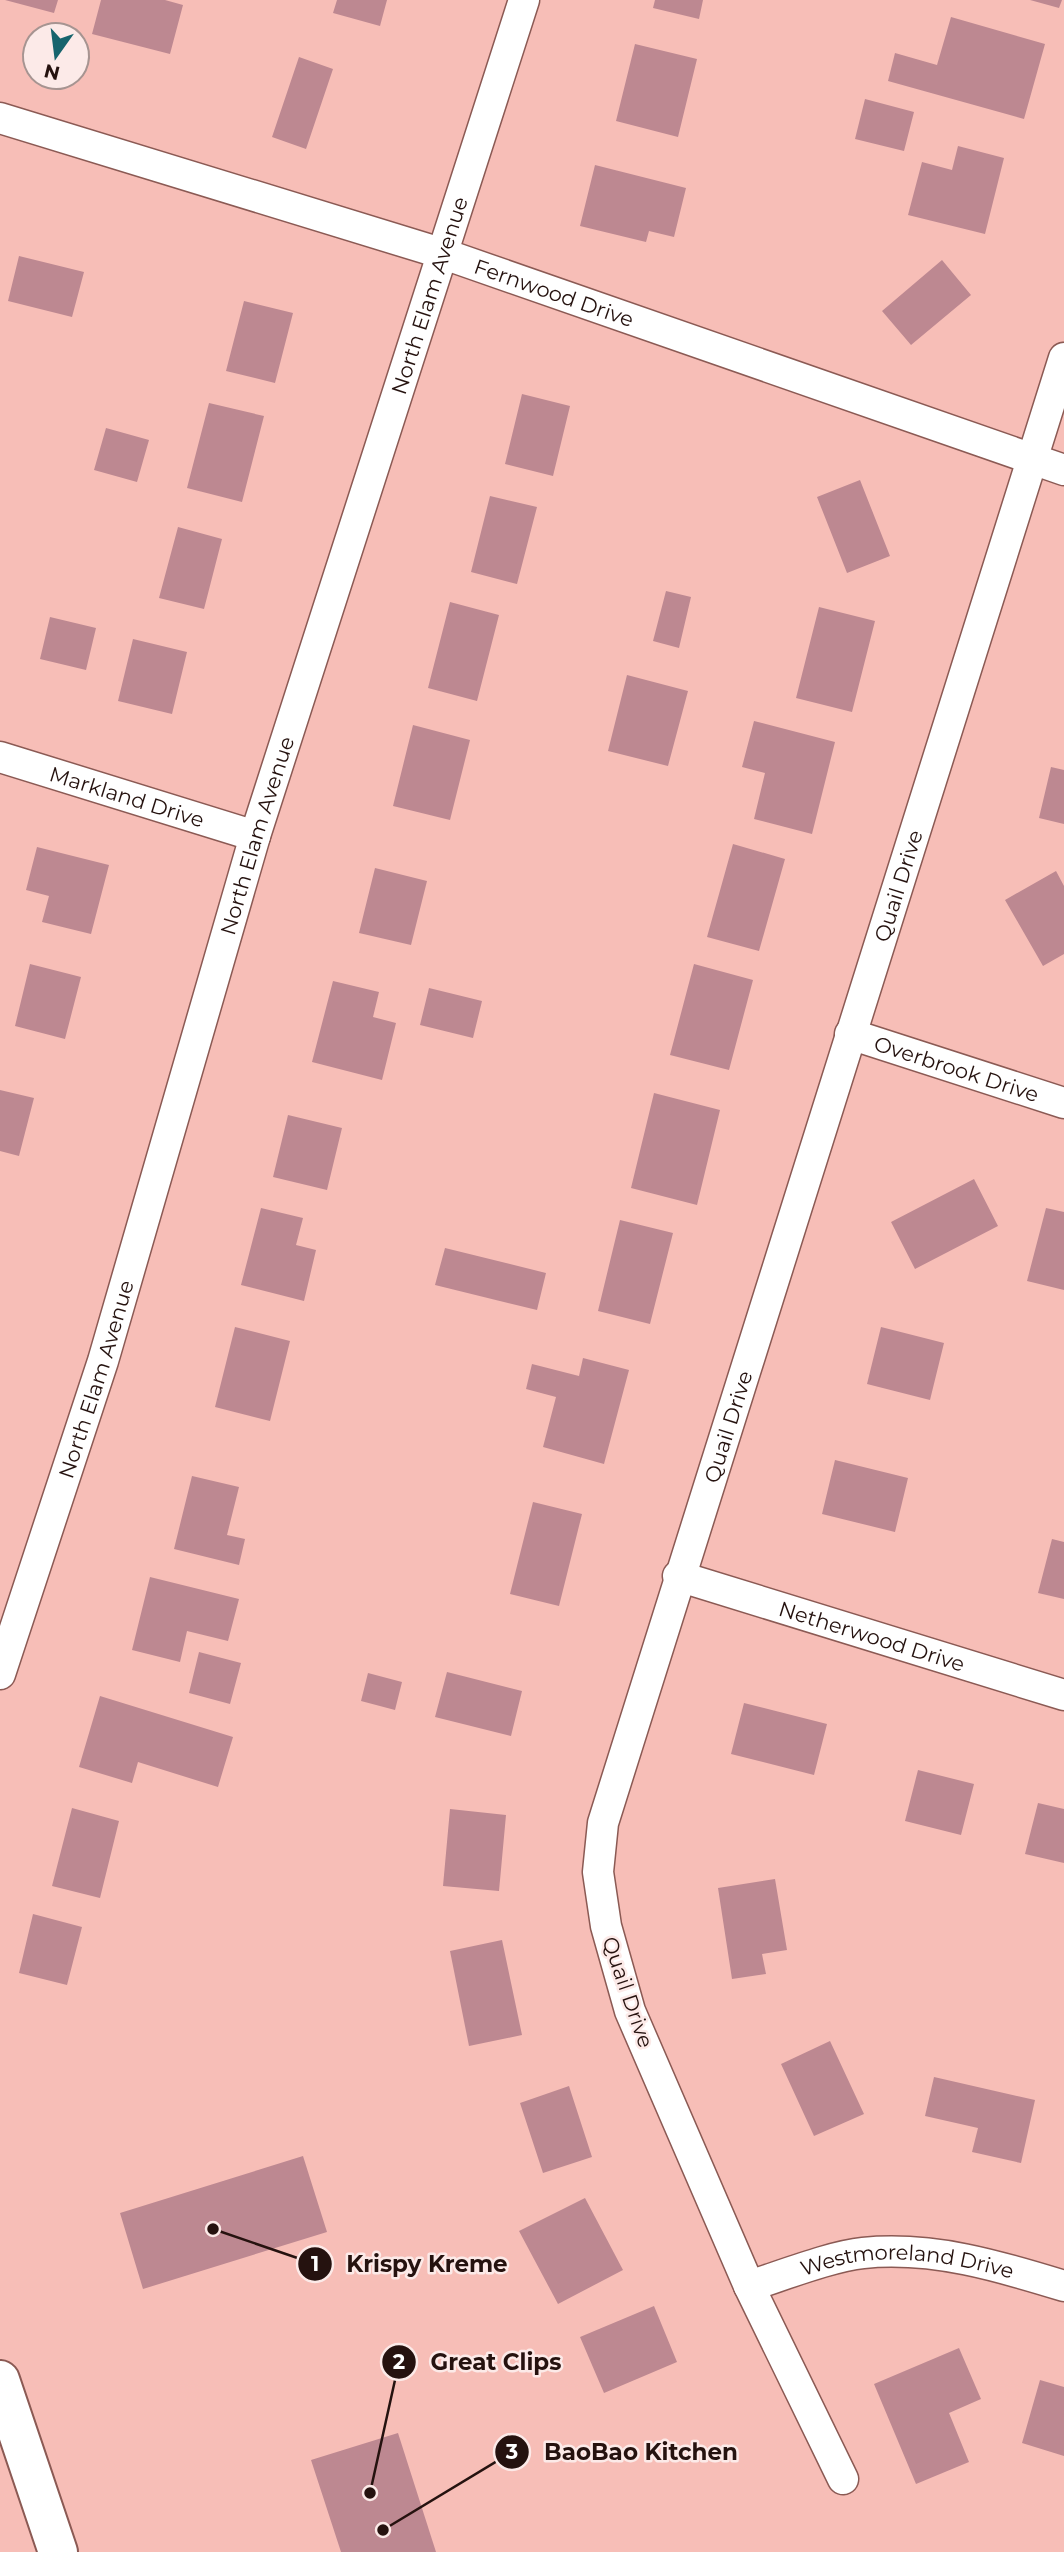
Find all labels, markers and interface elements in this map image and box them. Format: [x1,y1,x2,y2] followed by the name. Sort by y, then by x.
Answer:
[21,21,91,91] north arrow
[42,59,62,85] text: N
[385,193,472,397] street label: North Elam Avenue
[471,253,637,332] street label: Fernwood Drive
[215,733,299,938] street label: North Elam Avenue
[47,761,207,832] street label: Markland Drive
[869,827,927,945] street label: Quail Drive
[871,1030,1042,1107] street label: Overbrook Drive
[53,1277,138,1481] street label: North Elam Avenue
[698,1368,757,1486] street label: Quail Drive
[776,1595,968,1676] street label: Netherwood Drive
[597,1933,659,2051] street label: Quail Drive
[797,2239,1017,2283] street label: Westmoreland Drive
[297,2242,521,2286] callout: Krispy Kreme
[346,2250,508,2278] text: Krispy Kreme
[311,2251,319,2276] text: 1
[382,2340,576,2384] callout: Great Clips
[431,2348,561,2376] text: Great Clips
[393,2349,405,2374] text: 2
[495,2430,752,2474] callout: BaoBao Kitchen
[544,2438,738,2466] text: BaoBao Kitchen
[505,2439,518,2464] text: 3

